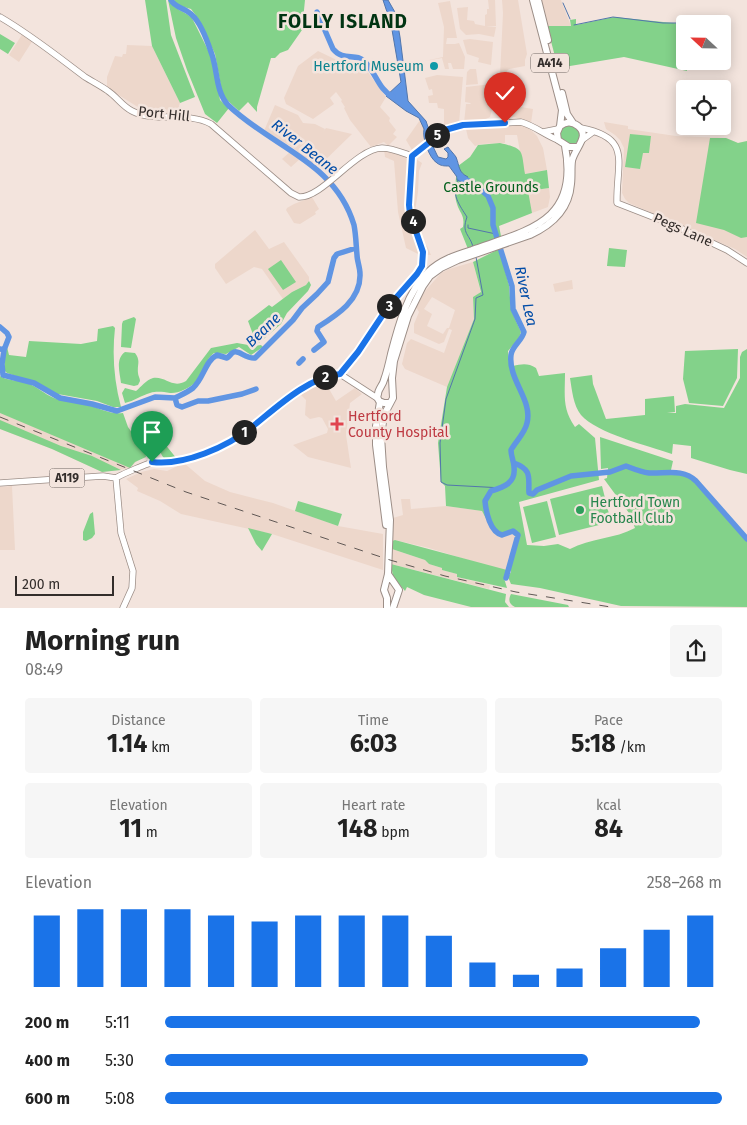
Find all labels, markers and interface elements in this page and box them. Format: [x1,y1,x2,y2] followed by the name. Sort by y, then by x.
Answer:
[278,10,408,33] district label: FOLLY ISLAND
[676,15,731,70] north arrow
[676,15,731,135] map controls
[531,54,569,72] road number: A414
[313,58,424,75] place label: Hertford Museum
[428,60,440,72] marker: Hertford Museum
[484,72,526,123] pin
[491,79,519,107] icon: check
[676,80,731,135] button: locate
[137,103,191,125] street label: Port Hill
[268,115,342,179] water label: River Beane
[424,122,450,148] pin: 5
[434,127,441,144] text: 5
[443,179,539,196] park label: Castle Grounds
[400,208,426,234] pin: 4
[651,209,715,251] street label: Pegs Lane
[410,213,417,230] text: 4
[511,264,541,328] water label: River Lea
[376,294,402,318] pin: 3
[386,298,393,315] text: 3
[242,309,284,351] water label: Beane
[312,364,338,390] pin: 2
[322,369,329,386] text: 2
[348,408,449,441] place label: Hertford County Hospital
[131,411,173,462] pin
[330,417,344,431] marker: Hertford County Hospital
[138,418,166,446] icon: arrive
[232,420,256,444] pin: 1
[241,424,248,441] text: 1
[50,468,84,488] road number: A119
[590,494,680,527] place label: Hertford Town Football Club
[574,504,586,516] marker: Hertford Town Football Club
[15,572,114,596] scale bar
[22,576,60,593] text: 200 m
[25,624,180,657] text: Morning run
[670,625,722,677] button: share
[25,660,63,679] text: 08:49
[111,712,166,729] text: Distance
[358,712,389,729] text: Time
[594,712,623,729] text: Pace
[107,729,147,759] text: 1.14
[350,729,397,759] text: 6:03
[571,729,616,759] text: 5:18
[147,739,170,756] text: km
[616,739,646,756] text: /km
[109,797,168,814] text: Elevation
[342,797,405,814] text: Heart rate
[596,797,621,814] text: kcal
[119,814,142,844] text: 11
[337,814,377,844] text: 148
[594,814,623,844] text: 84
[142,824,158,841] text: m
[377,824,410,841] text: bpm
[25,873,92,892] text: Elevation
[647,873,722,892] text: 258–268 m
[25,1013,69,1032] text: 200 m
[105,1013,130,1032] text: 5:11
[25,1051,70,1070] text: 400 m
[105,1051,134,1070] text: 5:30
[25,1089,70,1108] text: 600 m
[105,1089,135,1108] text: 5:08

